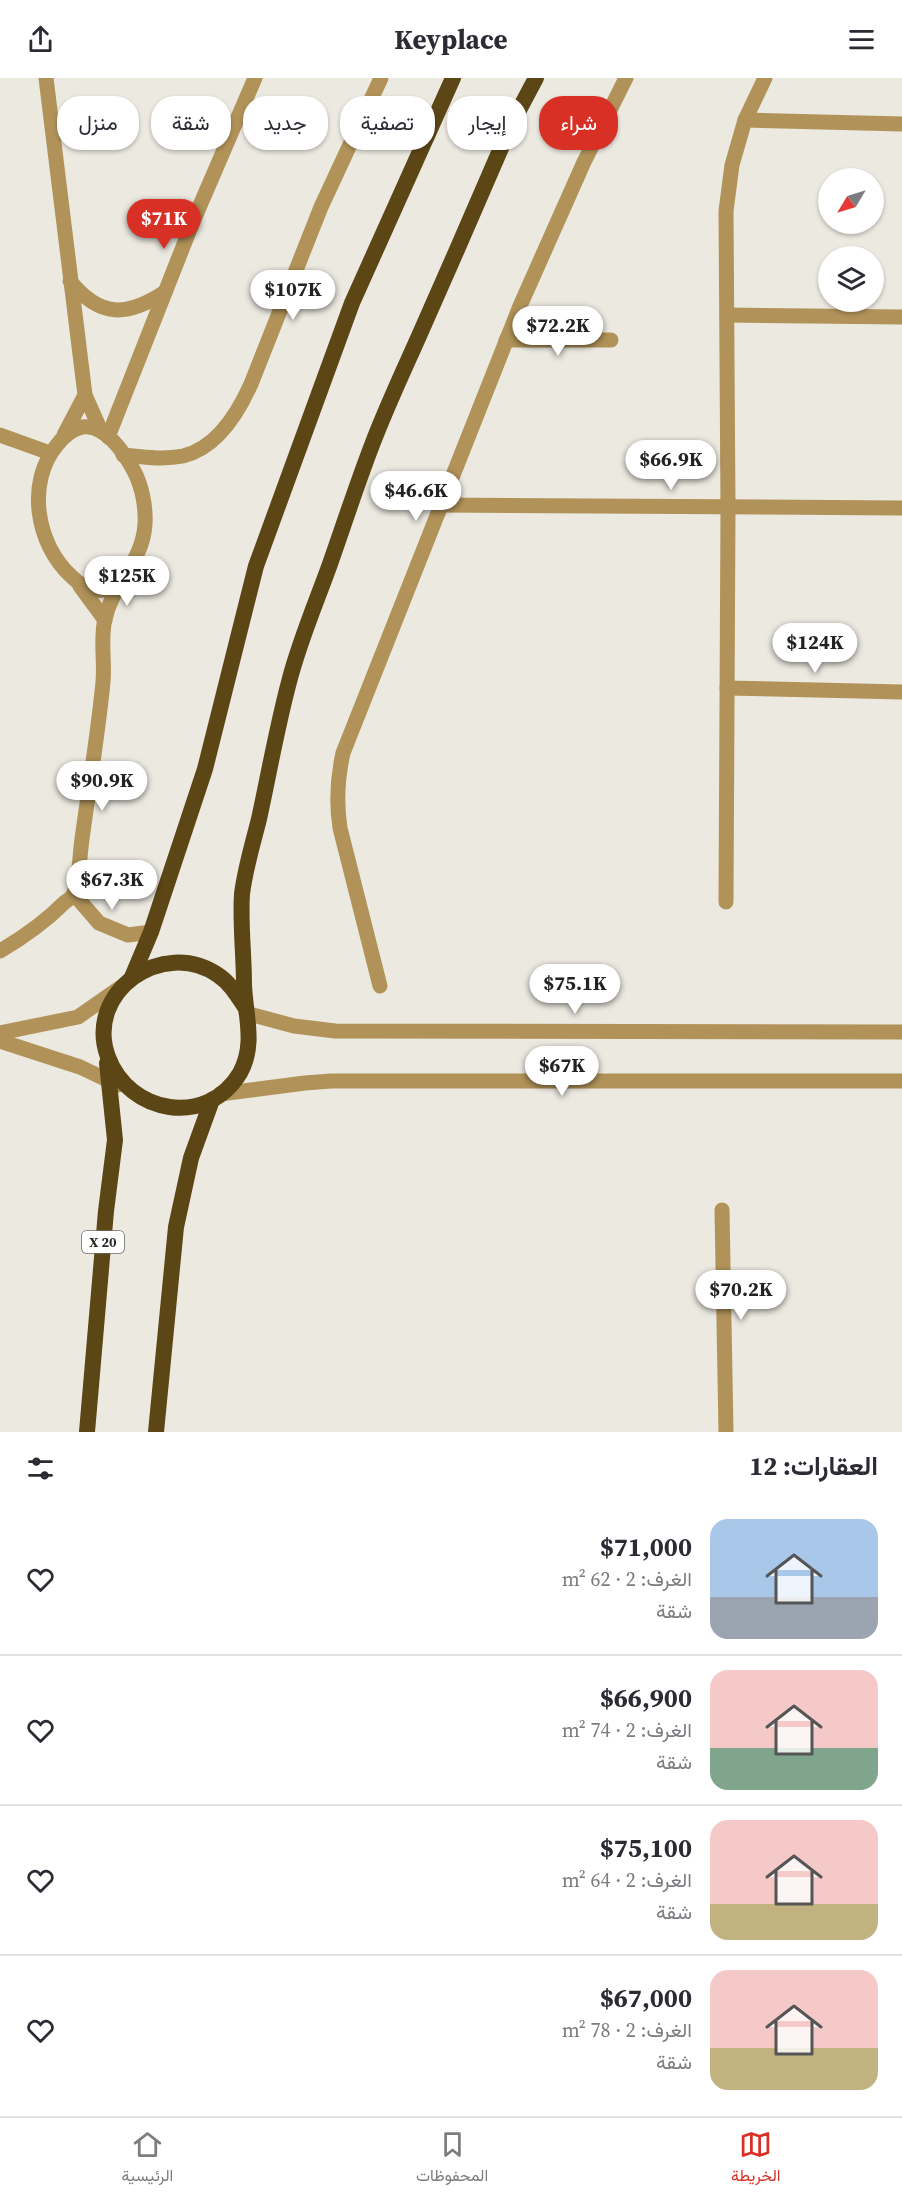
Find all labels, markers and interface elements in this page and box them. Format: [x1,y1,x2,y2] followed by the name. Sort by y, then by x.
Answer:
[394,21,508,58] text: Keyplace
[24,23,57,56] icon: share
[845,23,878,56] icon: menu
[57,96,139,150] chip: منزل
[151,96,231,150] chip: شقة
[243,96,328,150] chip: جديد
[340,96,435,150] chip: تصفية
[447,96,527,150] chip: إيجار
[539,96,618,150] chip: شراء
[818,168,884,234] north arrow
[818,168,884,312] map controls
[128,199,200,250] pin: $71K
[141,204,187,232] text: $71K
[818,246,884,312] button: layers
[251,270,335,321] pin: $107K
[264,275,322,303] text: $107K
[509,306,607,357] pin: $72.2K
[526,311,590,339] text: $72.2K
[622,440,720,491] pin: $66.9K
[639,445,703,473] text: $66.9K
[367,471,465,522] pin: $46.6K
[384,476,448,504] text: $46.6K
[85,556,169,607] pin: $125K
[98,561,156,589] text: $125K
[773,623,857,674] pin: $124K
[786,628,844,656] text: $124K
[53,761,151,812] pin: $90.9K
[70,766,134,794] text: $90.9K
[63,860,161,911] pin: $67.3K
[80,865,144,893] text: $67.3K
[526,964,624,1015] pin: $75.1K
[543,969,607,997] text: $75.1K
[526,1046,598,1097] pin: $67K
[539,1051,585,1079] text: $67K
[82,1231,124,1253] road number: X 20
[692,1270,790,1321] pin: $70.2K
[709,1275,773,1303] text: $70.2K
[749,1448,878,1484] text: العقارات: 12
[24,1452,57,1485] icon: filters
[600,1529,692,1565] text: $71,000
[758,1543,830,1615] icon: home
[24,1563,57,1596] icon: heart
[562,1565,692,1593] text: الغرف: 2 · 62 m²
[656,1597,692,1625] text: شقة
[600,1680,692,1716] text: $66,900
[758,1694,830,1766] icon: home
[24,1714,57,1747] icon: heart
[562,1716,692,1744] text: الغرف: 2 · 74 m²
[656,1748,692,1776] text: شقة
[600,1830,692,1866] text: $75,100
[758,1844,830,1916] icon: home
[24,1864,57,1897] icon: heart
[562,1866,692,1894] text: الغرف: 2 · 64 m²
[656,1898,692,1926] text: شقة
[600,1980,692,2016] text: $67,000
[758,1994,830,2066] icon: home
[24,2014,57,2047] icon: heart
[562,2016,692,2044] text: الغرف: 2 · 78 m²
[656,2048,692,2076] text: شقة
[121,2128,173,2190] tab: الرئيسية
[416,2128,488,2190] tab: المحفوظات
[731,2128,781,2190] tab: الخريطة

